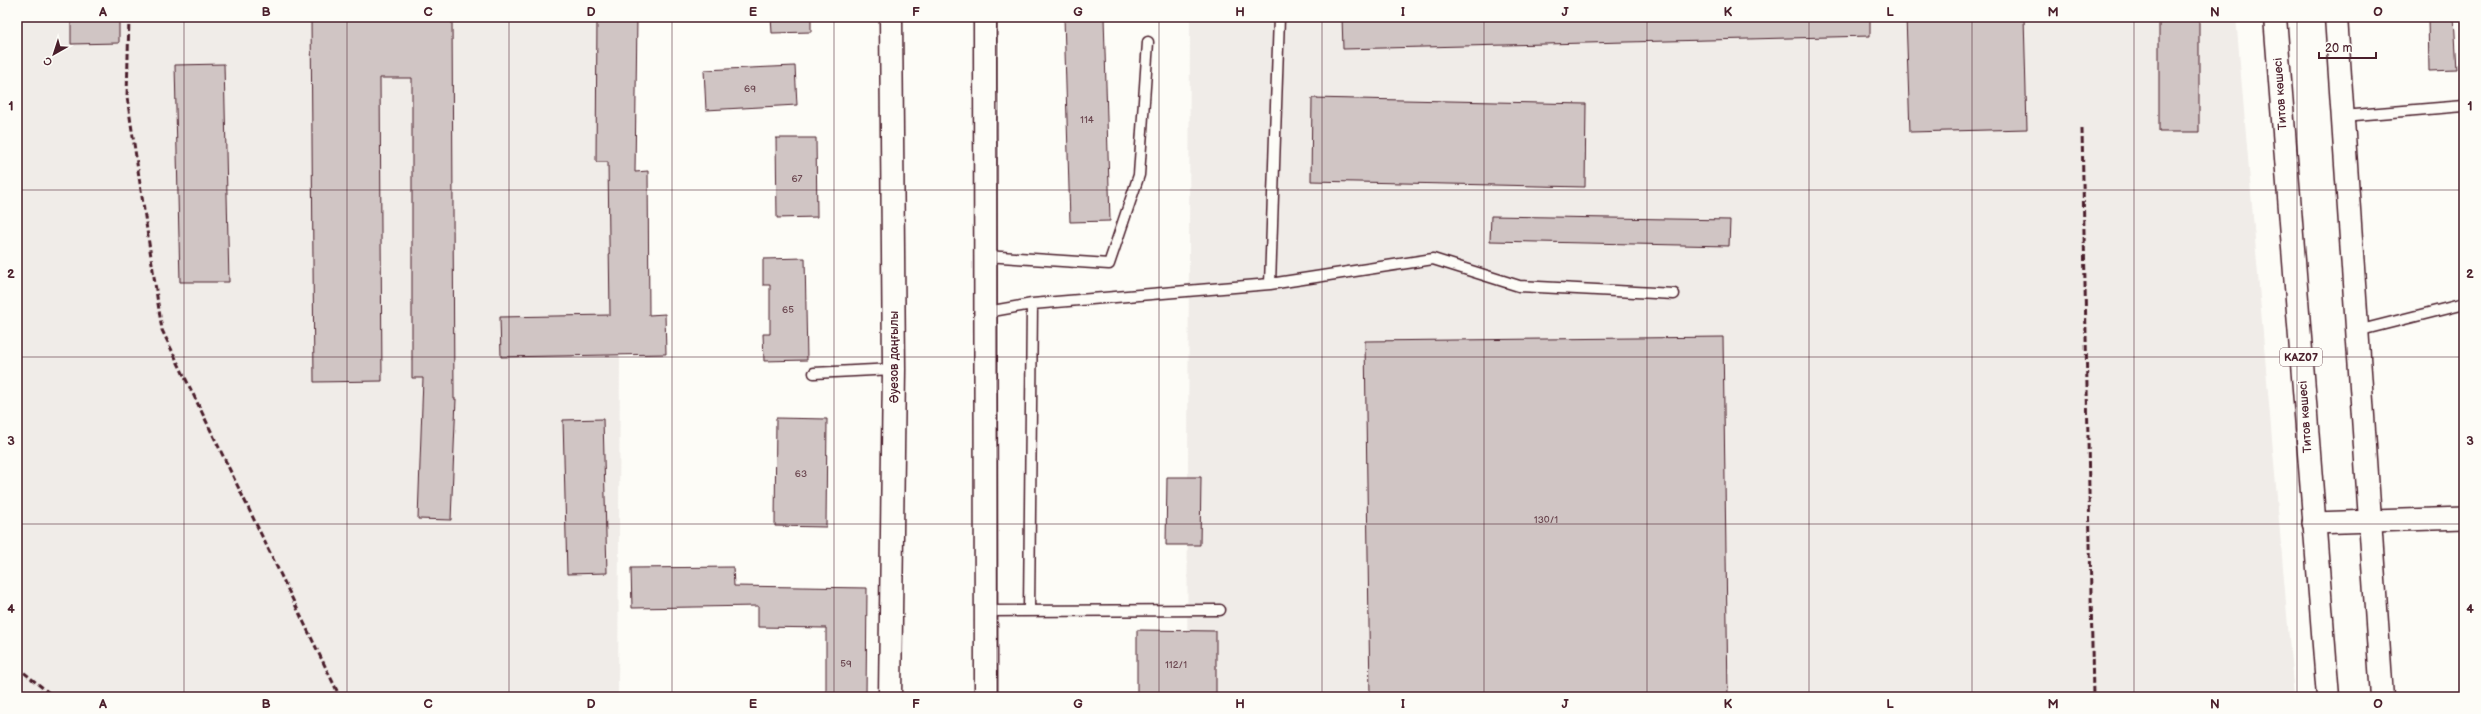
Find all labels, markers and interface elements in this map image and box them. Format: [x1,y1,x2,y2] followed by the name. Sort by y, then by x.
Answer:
[98,4,107,20] text: A
[261,4,271,20] text: B
[423,4,433,20] text: C
[586,4,596,20] text: D
[749,4,758,20] text: E
[912,4,920,20] text: F
[1073,4,1083,20] text: G
[1235,4,1245,20] text: H
[1401,4,1405,20] text: I
[1561,4,1569,20] text: J
[1724,4,1733,20] text: K
[1886,4,1894,20] text: L
[2047,4,2059,20] text: M
[2210,4,2220,20] text: N
[2373,4,2383,20] text: O
[34,34,74,74] north arrow
[2319,34,2376,60] scale bar
[2325,41,2352,56] text: 20 m
[41,54,55,69] text: С
[2270,57,2291,131] street label: Титов көшесі
[744,83,756,95] house number: 69
[8,98,14,114] text: 1
[2467,98,2473,114] text: 1
[1080,114,1094,126] house number: 114
[791,173,803,185] house number: 67
[7,266,15,282] text: 2
[2466,266,2474,282] text: 2
[782,304,794,316] house number: 65
[887,311,902,403] street label: Әуезов даңғылы
[2280,348,2322,366] road number: KAZ07
[2295,380,2316,454] street label: Титов көшесі
[7,433,15,449] text: 3
[2466,433,2474,449] text: 3
[795,468,807,480] house number: 63
[1534,514,1558,526] house number: 130/1
[7,601,15,617] text: 4
[2466,601,2474,617] text: 4
[840,658,852,670] house number: 59
[1165,659,1187,671] house number: 112/1
[98,696,107,712] text: A
[261,696,271,712] text: B
[423,696,433,712] text: C
[586,696,596,712] text: D
[749,696,758,712] text: E
[912,696,920,712] text: F
[1073,696,1083,712] text: G
[1235,696,1245,712] text: H
[1401,696,1405,712] text: I
[1561,696,1569,712] text: J
[1724,696,1733,712] text: K
[1886,696,1894,712] text: L
[2047,696,2059,712] text: M
[2210,696,2220,712] text: N
[2373,696,2383,712] text: O

